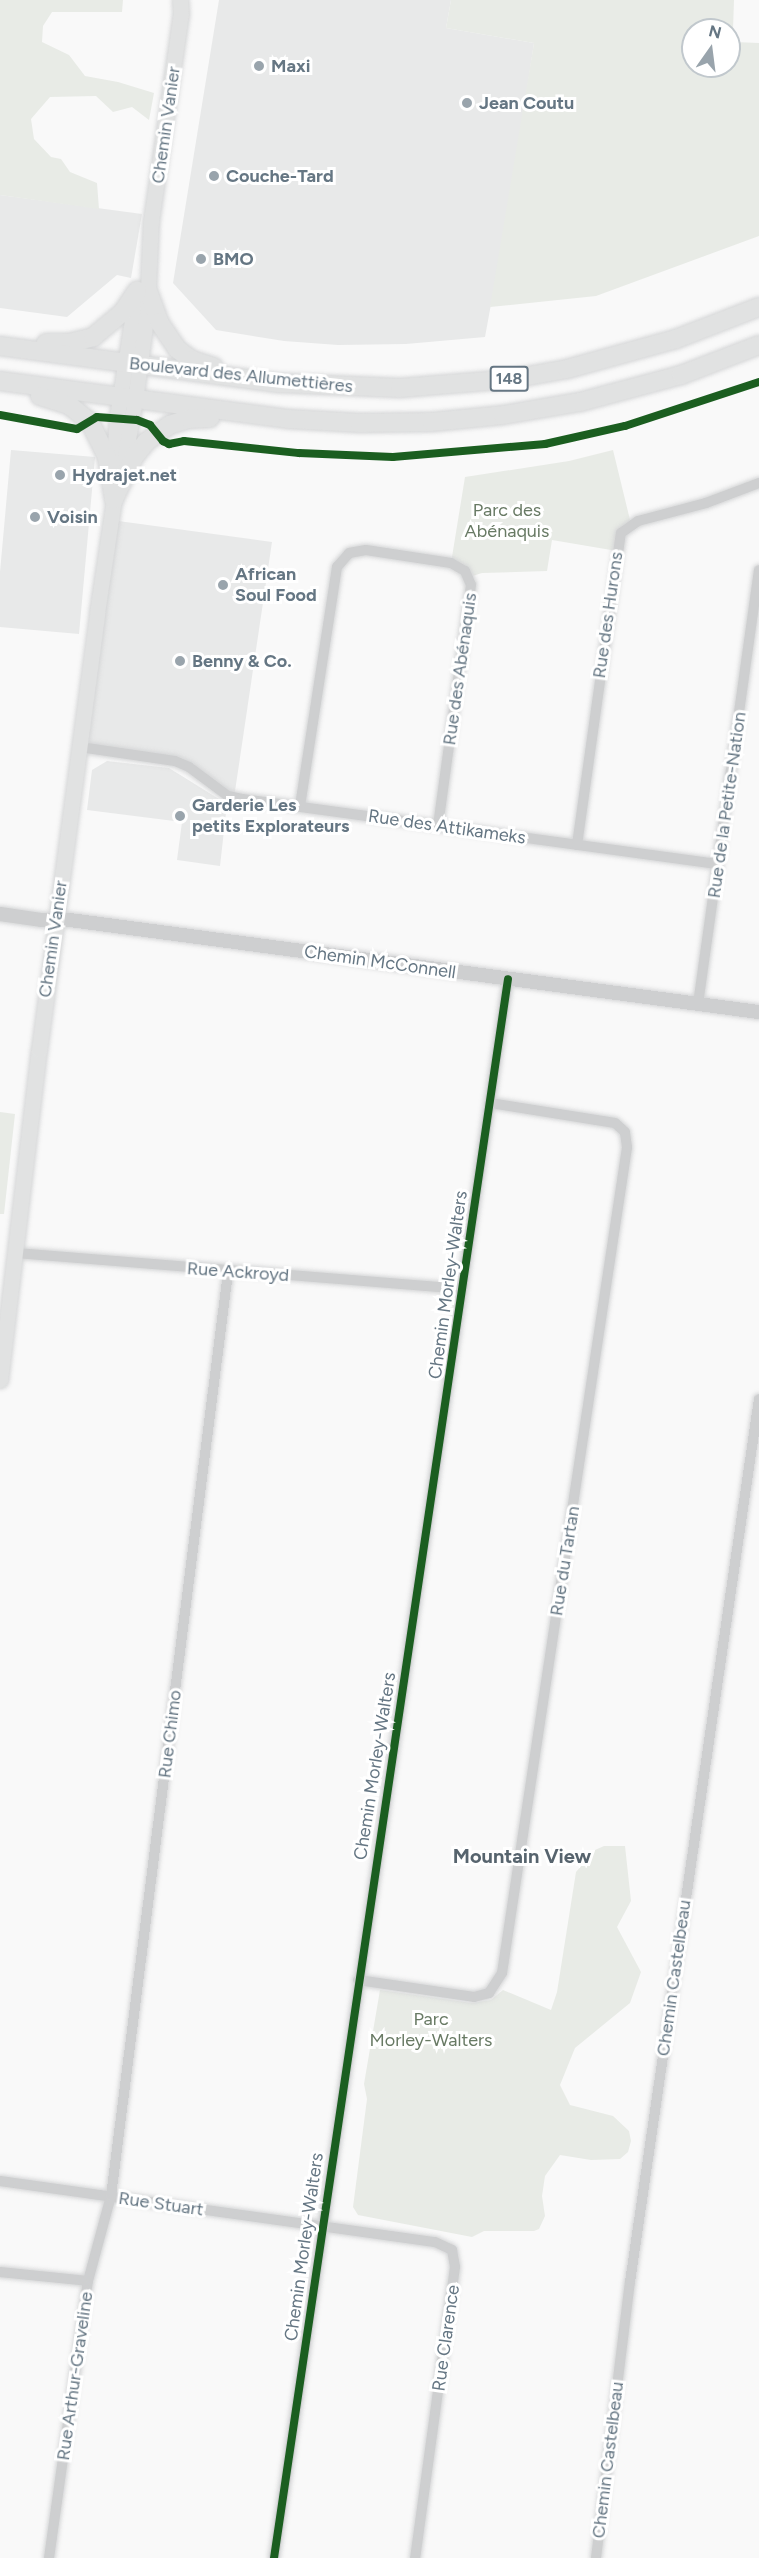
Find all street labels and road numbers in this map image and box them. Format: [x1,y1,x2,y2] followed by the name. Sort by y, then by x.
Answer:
[147,65,185,185] street label: Chemin Vanier
[128,353,354,397] street label: Boulevard des Allumettières
[490,366,528,392] road number: 148
[588,550,628,680] street label: Rue des Hurons
[439,591,481,747] street label: Rue des Abénaquis
[703,711,751,899] street label: Rue de la Petite-Nation
[367,805,527,849] street label: Rue des Attikameks
[34,879,72,999] street label: Chemin Vanier
[303,941,457,983] street label: Chemin McConnell
[424,1189,472,1381] street label: Chemin Morley-Walters
[186,1258,290,1286] street label: Rue Ackroyd
[546,1505,584,1617] street label: Rue du Tartan
[349,1671,401,1861] street label: Chemin Morley-Walters
[154,1689,186,1779] street label: Rue Chimo
[652,1899,696,2057] street label: Chemin Castelbeau
[280,2151,328,2343] street label: Chemin Morley-Walters
[117,2187,205,2221] street label: Rue Stuart
[428,2283,464,2393] street label: Rue Clarence
[52,2290,98,2462] street label: Rue Arthur-Graveline
[588,2381,628,2539] street label: Chemin Castelbeau

